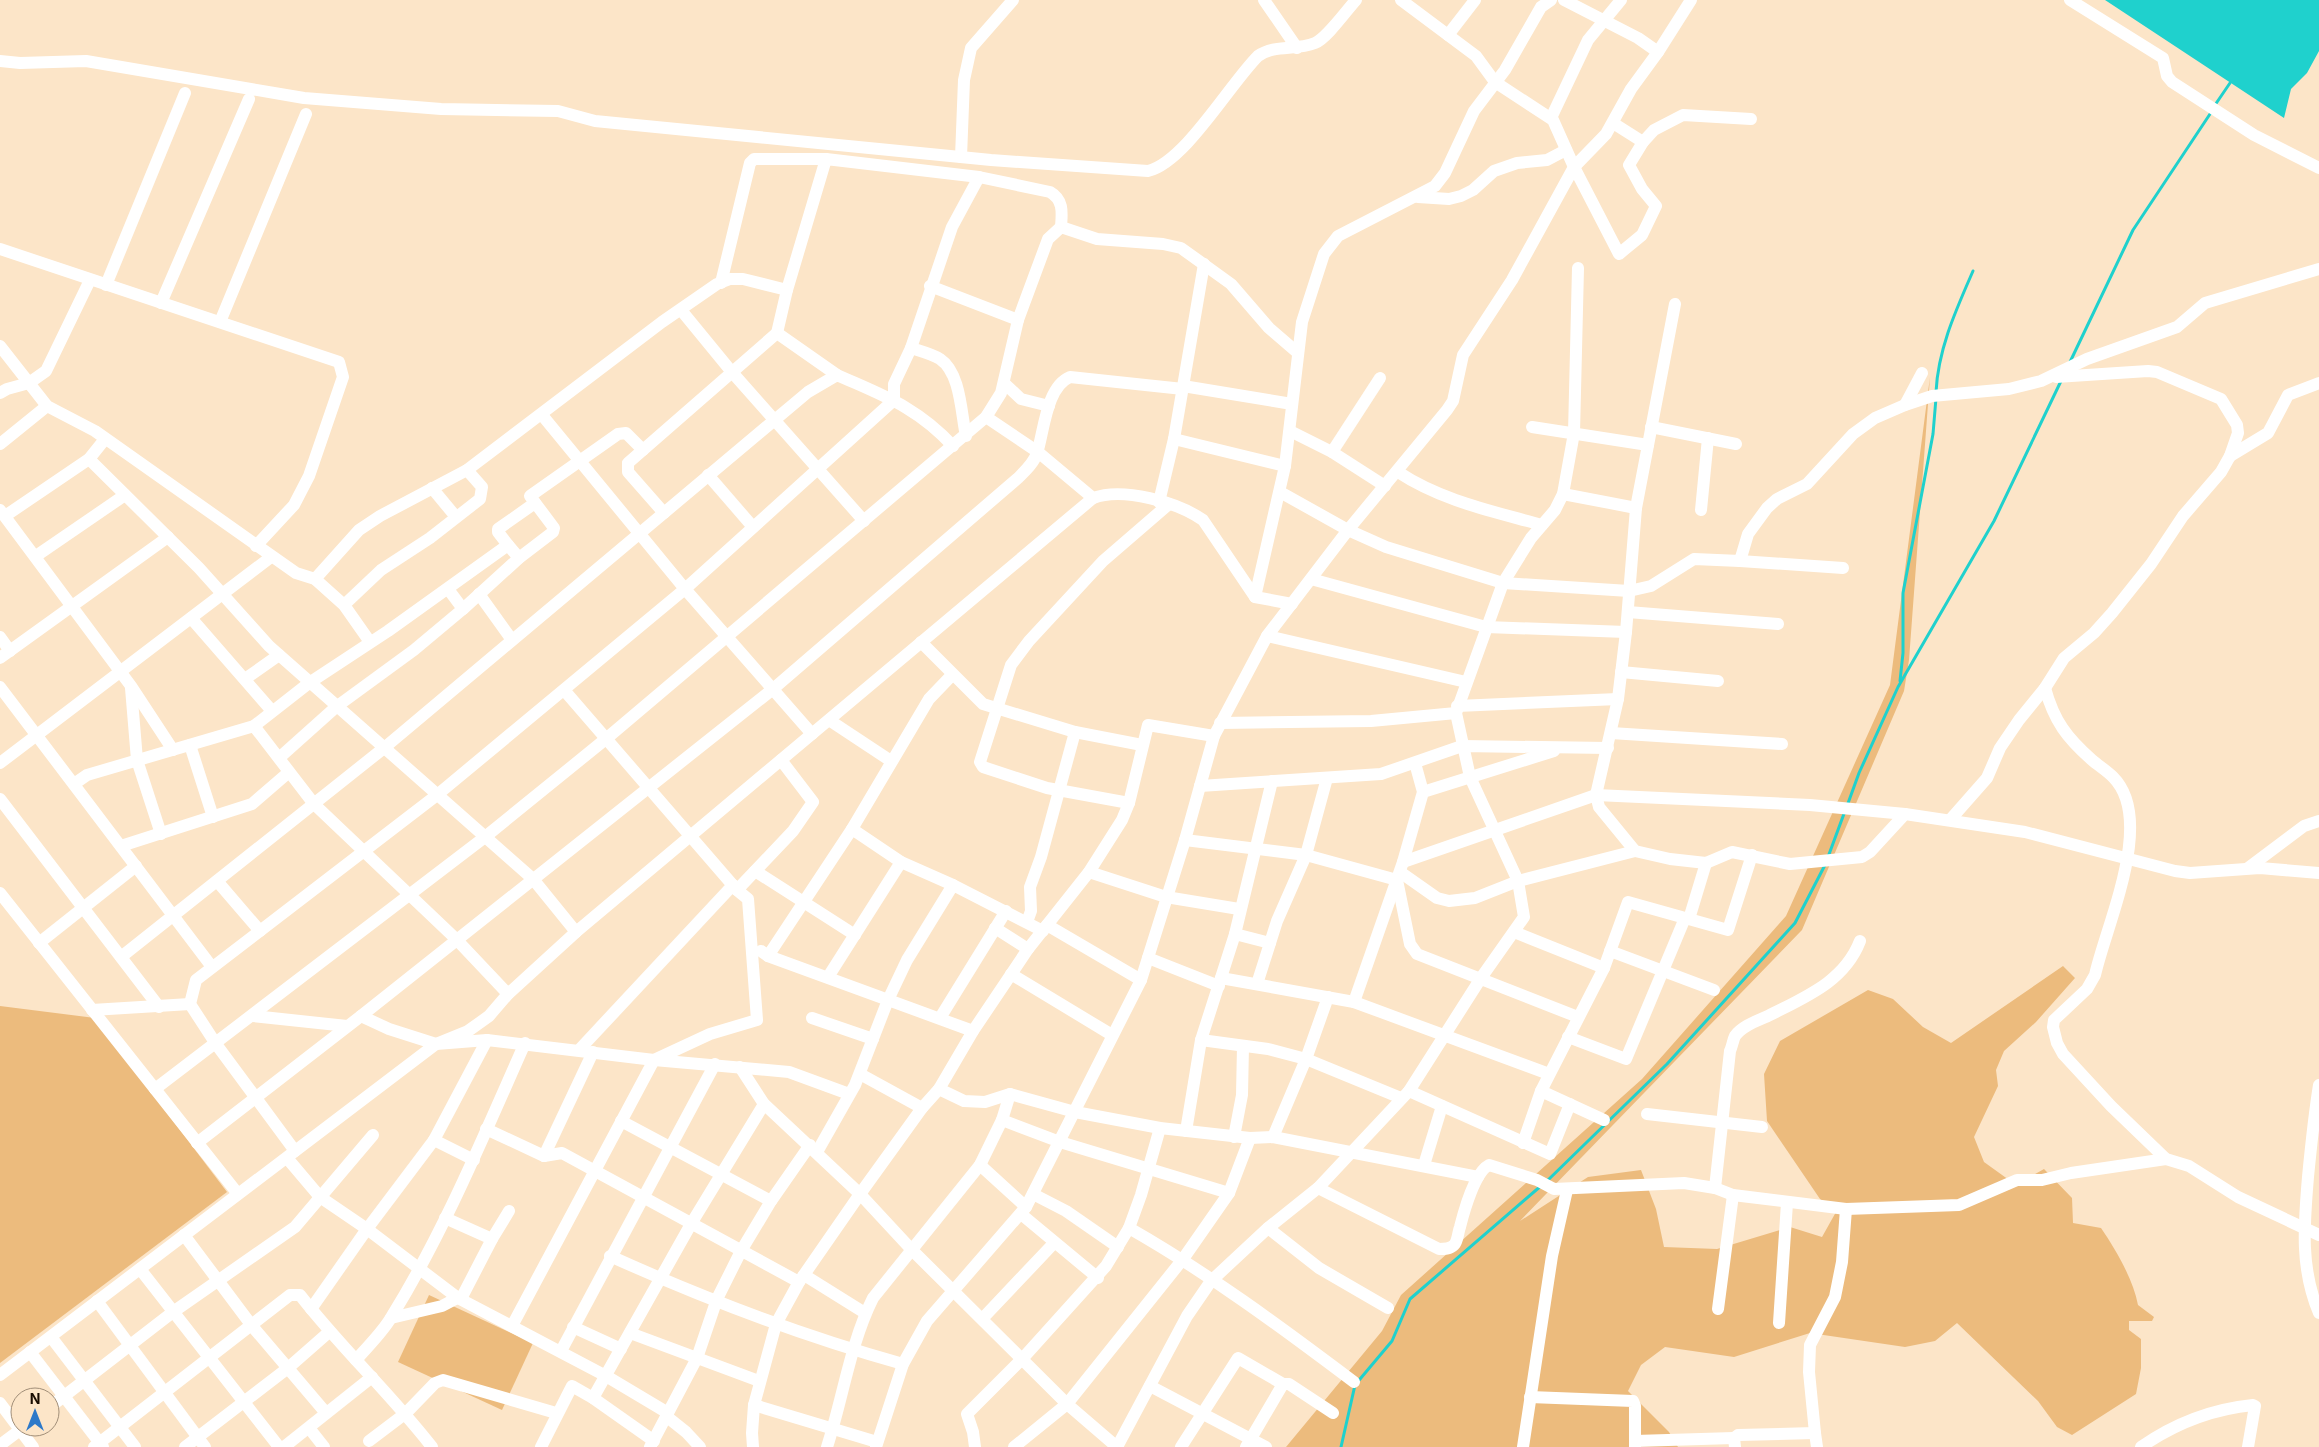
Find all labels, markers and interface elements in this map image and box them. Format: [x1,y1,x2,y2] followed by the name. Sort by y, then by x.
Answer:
[10,1387,60,1437] north arrow
[30,1390,40,1407] text: N

